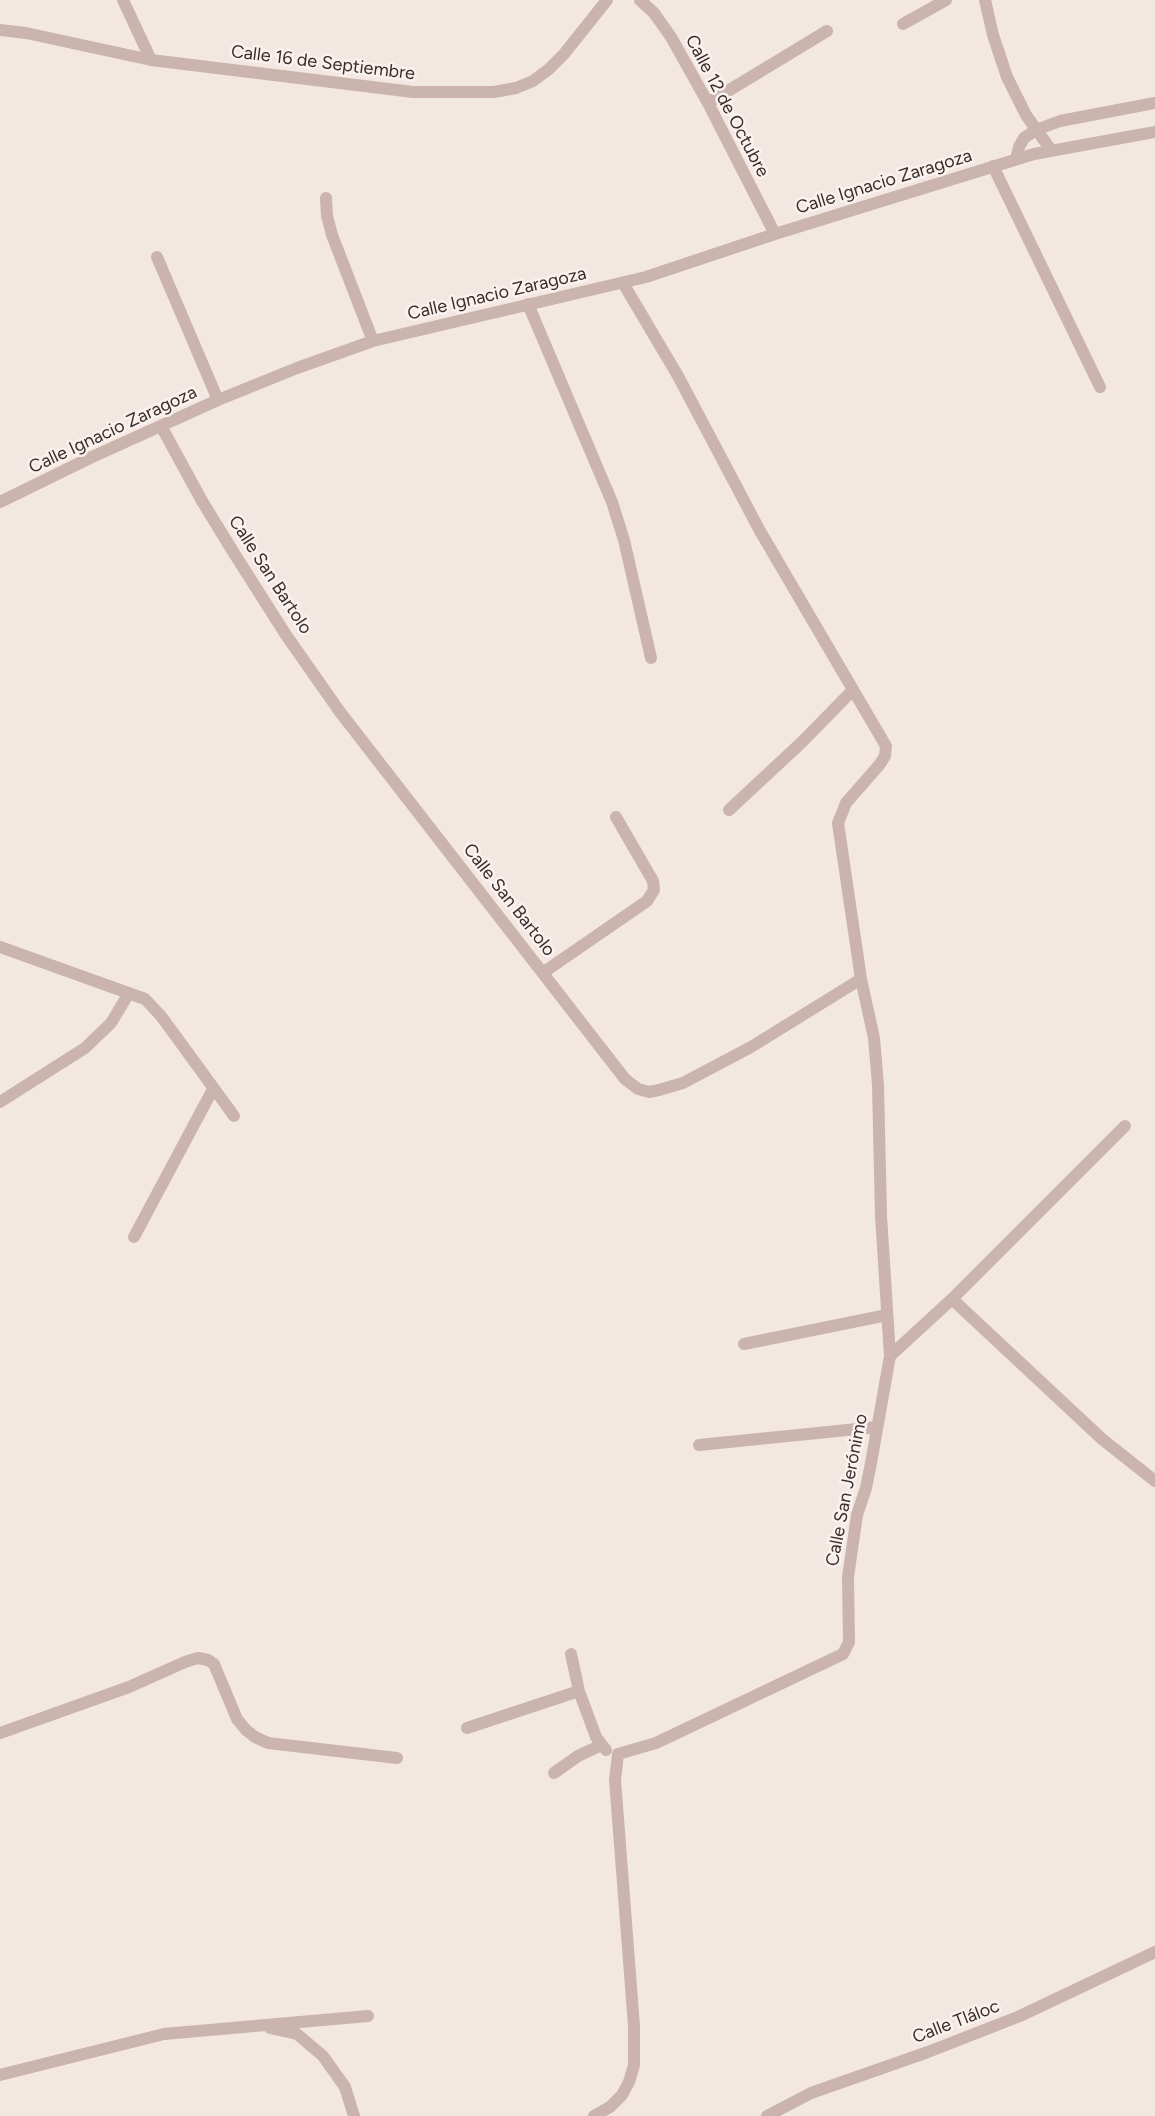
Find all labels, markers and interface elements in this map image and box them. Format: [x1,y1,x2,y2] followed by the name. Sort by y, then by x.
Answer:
[680,31,774,181] street label: Calle 12 de Octubre
[230,41,416,85] street label: Calle 16 de Septiembre
[793,145,975,219] street label: Calle Ignacio Zaragoza
[406,263,588,325] street label: Calle Ignacio Zaragoza
[26,382,200,478] street label: Calle Ignacio Zaragoza
[224,512,316,638] street label: Calle San Bartolo
[458,839,560,961] street label: Calle San Bartolo
[822,1412,872,1568] street label: Calle San Jerónimo
[909,1996,1003,2048] street label: Calle Tláloc

